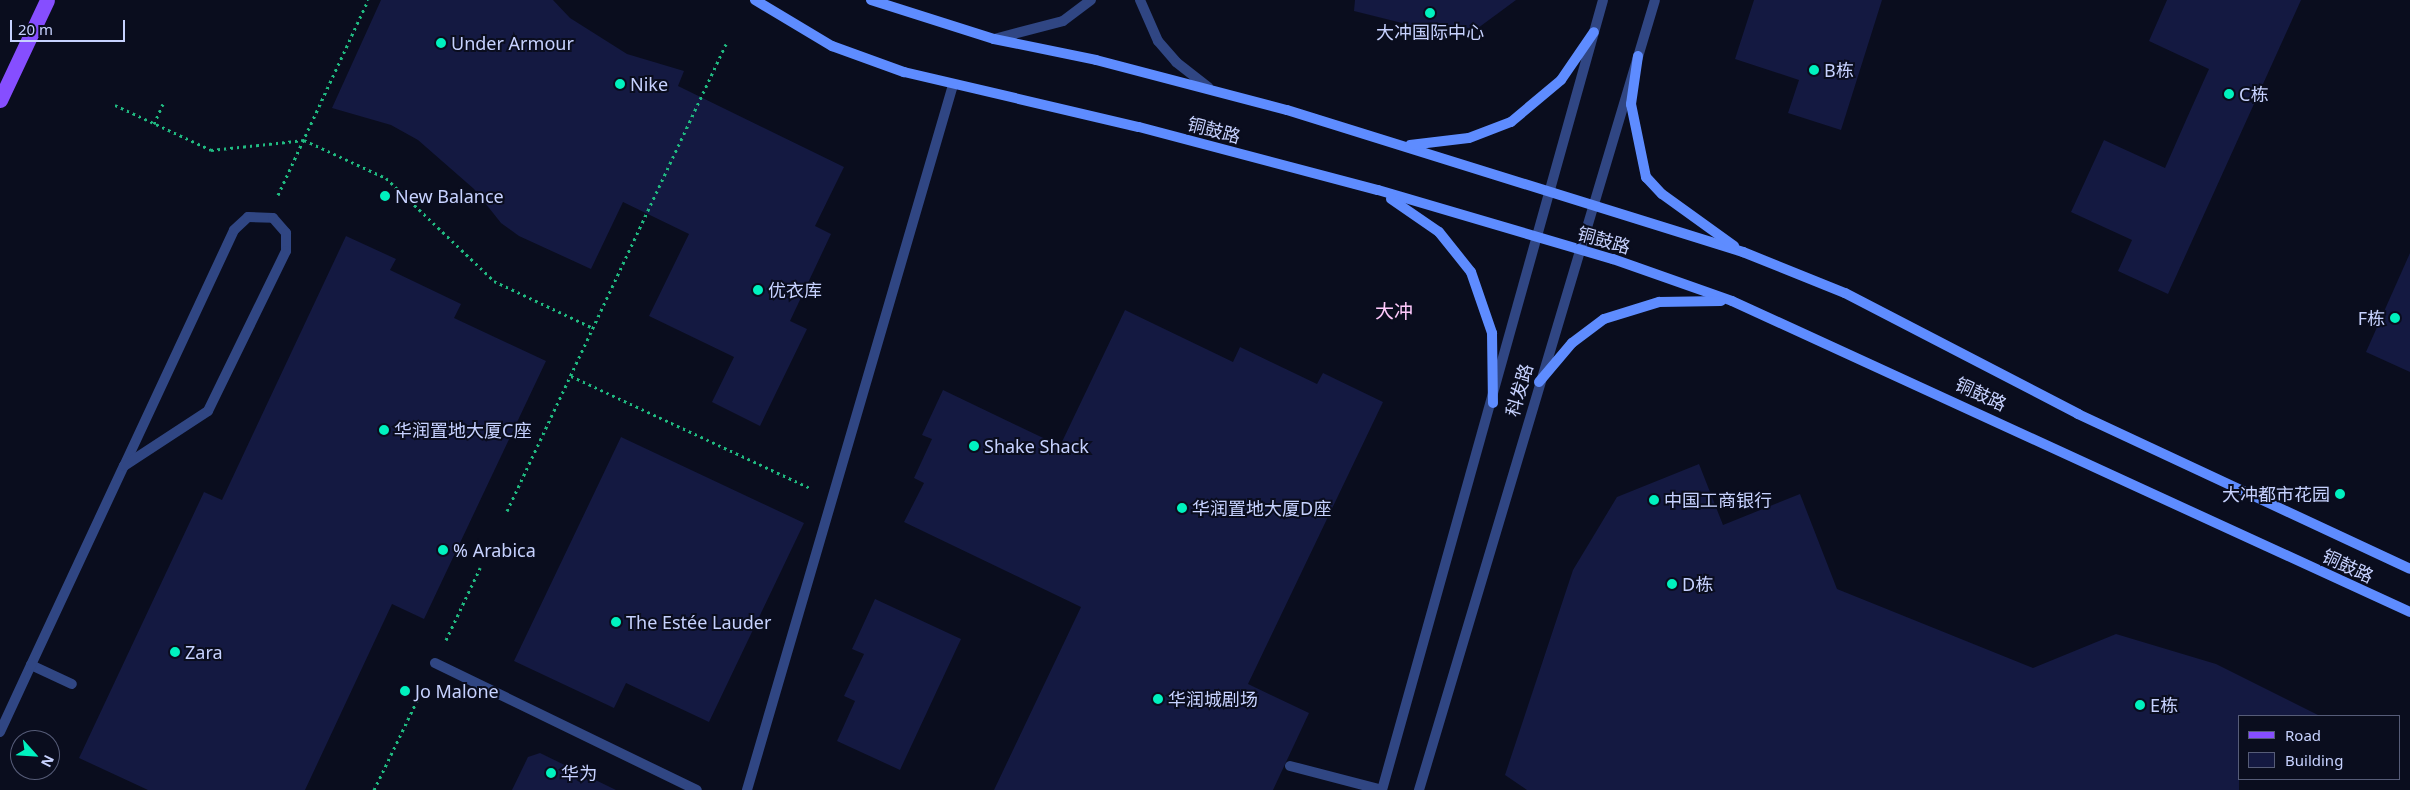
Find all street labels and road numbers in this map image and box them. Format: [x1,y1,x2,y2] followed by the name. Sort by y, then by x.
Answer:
[1185,113,1243,147] street label: 铜鼓路
[1575,222,1633,258] street label: 铜鼓路
[1501,361,1537,419] street label: 科发路
[1952,373,2010,415] street label: 铜鼓路
[2319,545,2377,587] street label: 铜鼓路

